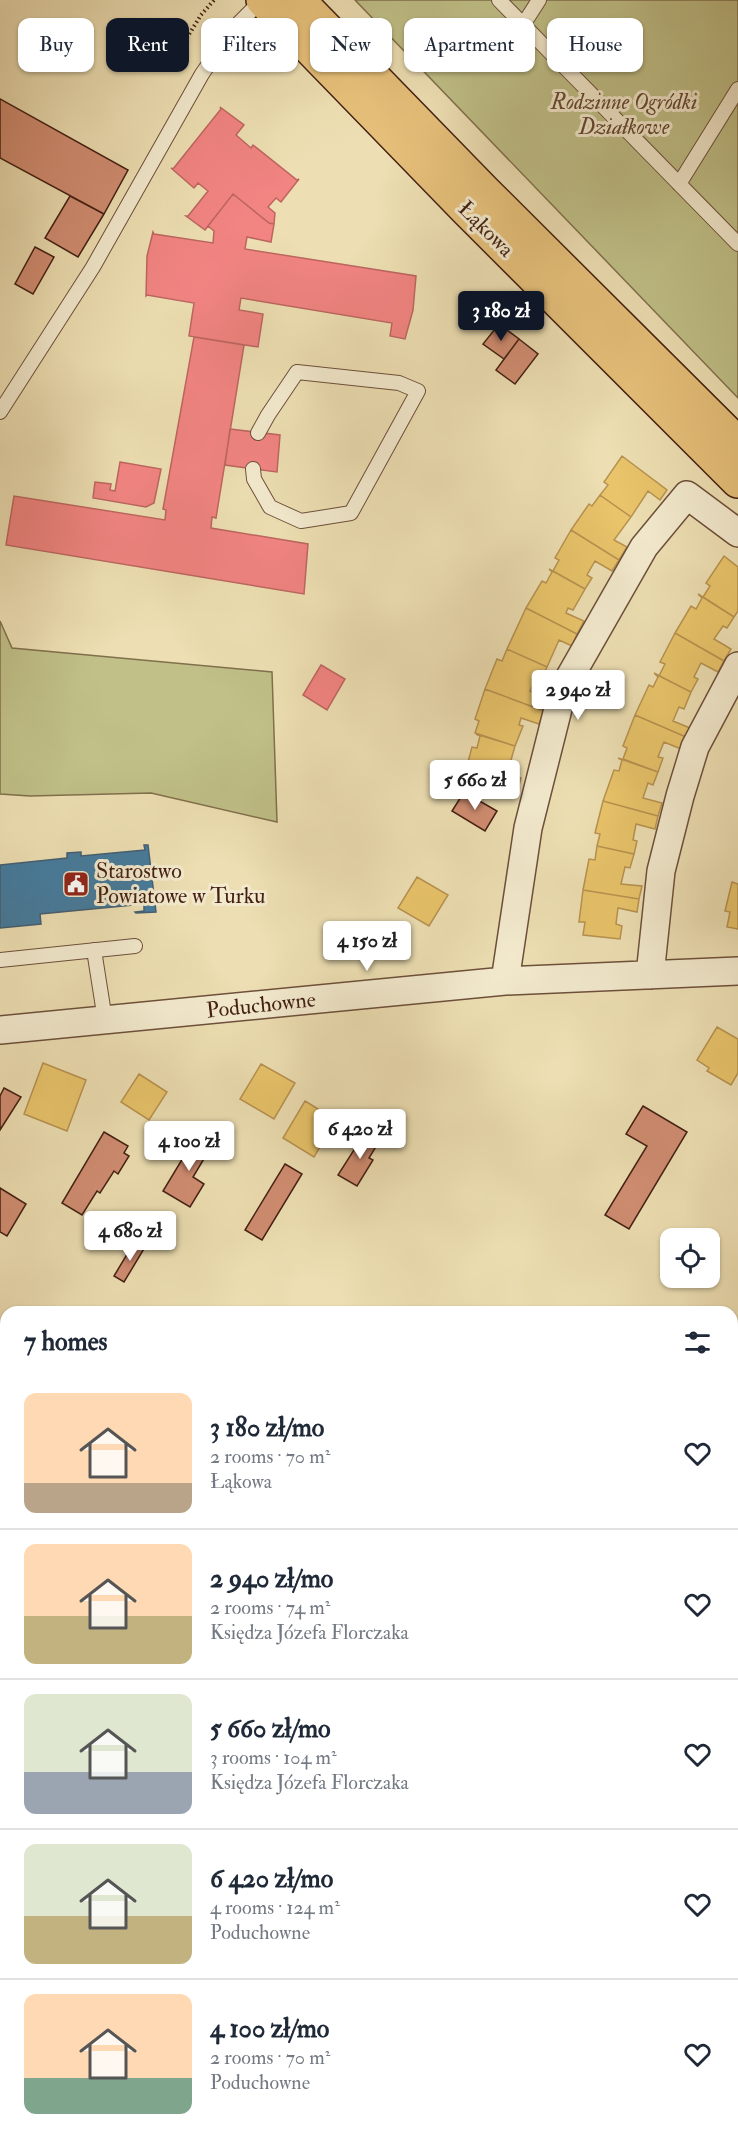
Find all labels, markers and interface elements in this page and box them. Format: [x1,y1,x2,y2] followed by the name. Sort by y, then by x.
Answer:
[18,18,94,72] chip: Buy
[106,18,189,72] chip: Rent
[201,18,298,72] chip: Filters
[310,18,392,72] chip: New
[404,18,535,72] chip: Apartment
[547,18,643,72] chip: House
[550,88,697,141] park label: Rodzinne Ogródki Działkowe
[452,195,521,264] street label: Łąkowa
[439,291,563,342] pin: 3 180 zł
[472,298,530,323] text: 3 180 zł
[516,670,640,721] pin: 2 940 zł
[546,677,610,702] text: 2 940 zł
[413,760,537,811] pin: 5 660 zł
[444,767,506,792] text: 5 660 zł
[96,857,265,910] place label: Starostwo Powiatowe w Turku
[61,869,91,899] public building icon: Starostwo Powiatowe w Turku
[305,921,429,972] pin: 4 150 zł
[337,928,397,953] text: 4 150 zł
[205,985,317,1025] street label: Poduchowne
[298,1109,422,1160] pin: 6 420 zł
[328,1116,392,1141] text: 6 420 zł
[127,1121,251,1172] pin: 4 100 zł
[158,1128,220,1153] text: 4 100 zł
[68,1211,192,1262] pin: 4 680 zł
[98,1218,162,1243] text: 4 680 zł
[660,1228,720,1288] map controls
[660,1228,720,1288] button: locate
[24,1326,107,1358] text: 7 homes
[681,1326,714,1359] icon: filters
[210,1412,324,1444] text: 3 180 zł/mo
[72,1417,144,1489] icon: home
[681,1437,714,1470] icon: heart
[210,1444,330,1469] text: 2 rooms · 70 m²
[210,1469,272,1494] text: Łąkowa
[210,1563,333,1595] text: 2 940 zł/mo
[72,1568,144,1640] icon: home
[681,1588,714,1621] icon: heart
[210,1595,331,1620] text: 2 rooms · 74 m²
[210,1620,409,1645] text: Księdza Józefa Florczaka
[210,1713,331,1745] text: 5 660 zł/mo
[72,1718,144,1790] icon: home
[681,1738,714,1771] icon: heart
[210,1745,337,1770] text: 3 rooms · 104 m²
[210,1770,409,1795] text: Księdza Józefa Florczaka
[210,1863,333,1895] text: 6 420 zł/mo
[72,1868,144,1940] icon: home
[681,1888,714,1921] icon: heart
[210,1895,340,1920] text: 4 rooms · 124 m²
[210,1920,310,1945] text: Poduchowne
[210,2013,329,2045] text: 4 100 zł/mo
[72,2018,144,2090] icon: home
[681,2038,714,2071] icon: heart
[210,2045,330,2070] text: 2 rooms · 70 m²
[210,2070,310,2095] text: Poduchowne

